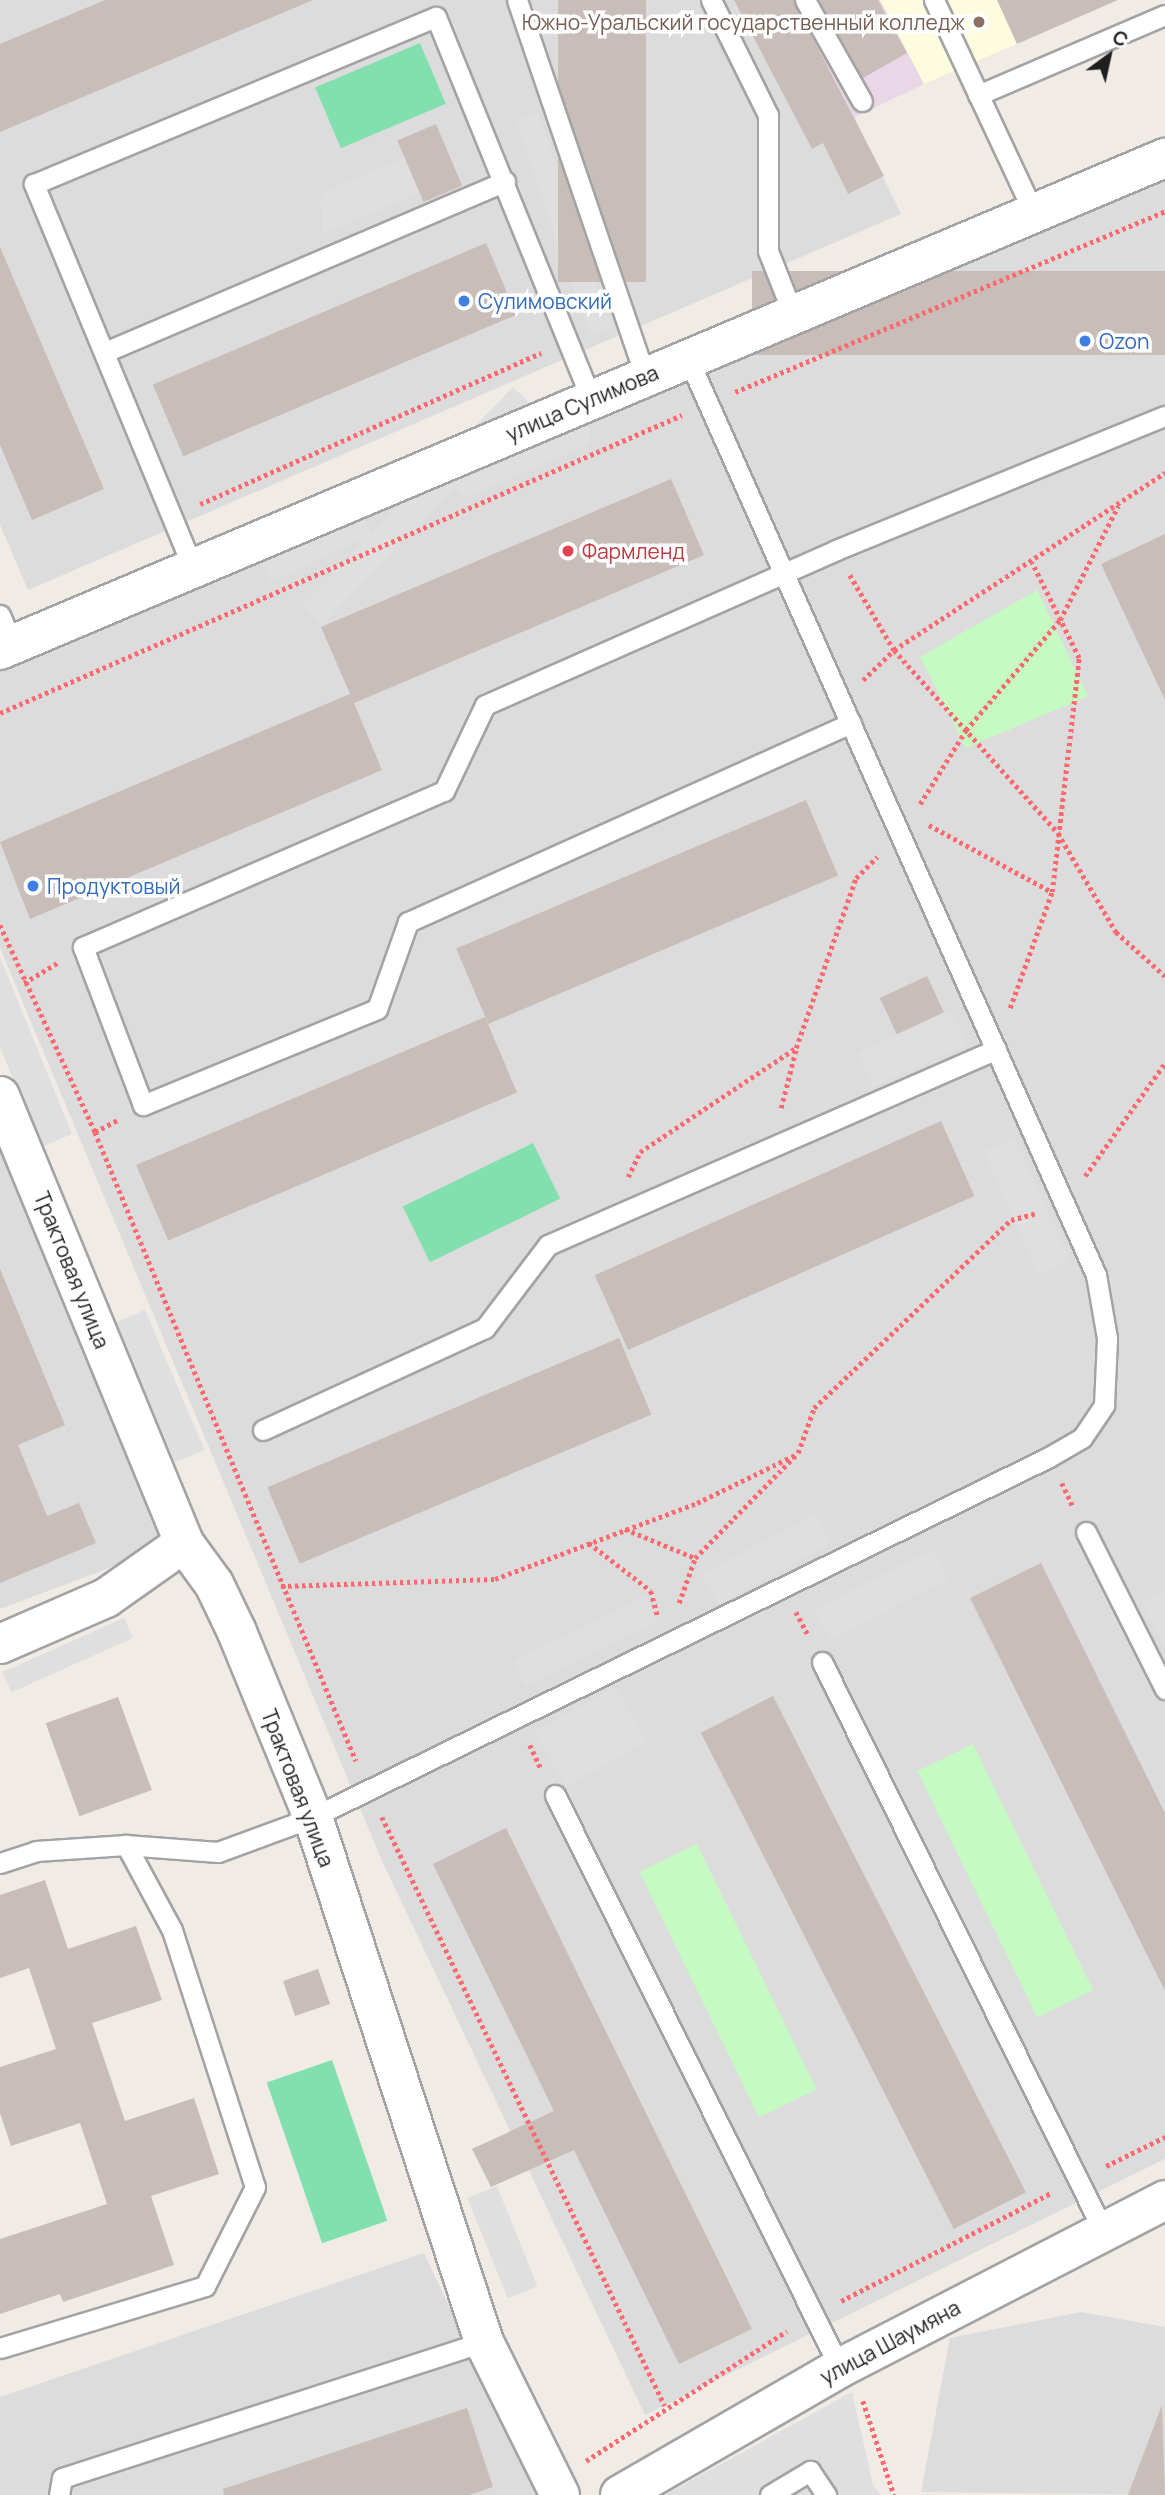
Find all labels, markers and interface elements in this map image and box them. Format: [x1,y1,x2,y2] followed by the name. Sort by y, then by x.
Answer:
[522,9,965,35] place label: Южно-Уральский государственный колледж
[971,14,987,30] marker: Южно-Уральский государственный колледж
[1074,21,1144,91] north arrow
[1107,24,1133,53] text: С
[478,288,612,314] place label: Сулимовский
[456,293,472,309] marker: Сулимовский
[1099,328,1149,354] place label: Ozon
[1077,333,1093,349] marker: Ozon
[502,360,662,446] street label: улица Сулимова
[582,538,685,564] place label: Фармленд
[560,543,576,559] marker: Фармленд
[47,873,181,899] place label: Продуктовый
[25,878,41,894] marker: Продуктовый
[29,1188,115,1352] street label: Трактовая улица
[256,1706,340,1870] street label: Трактовая улица
[816,2295,964,2389] street label: улица Шаумяна

